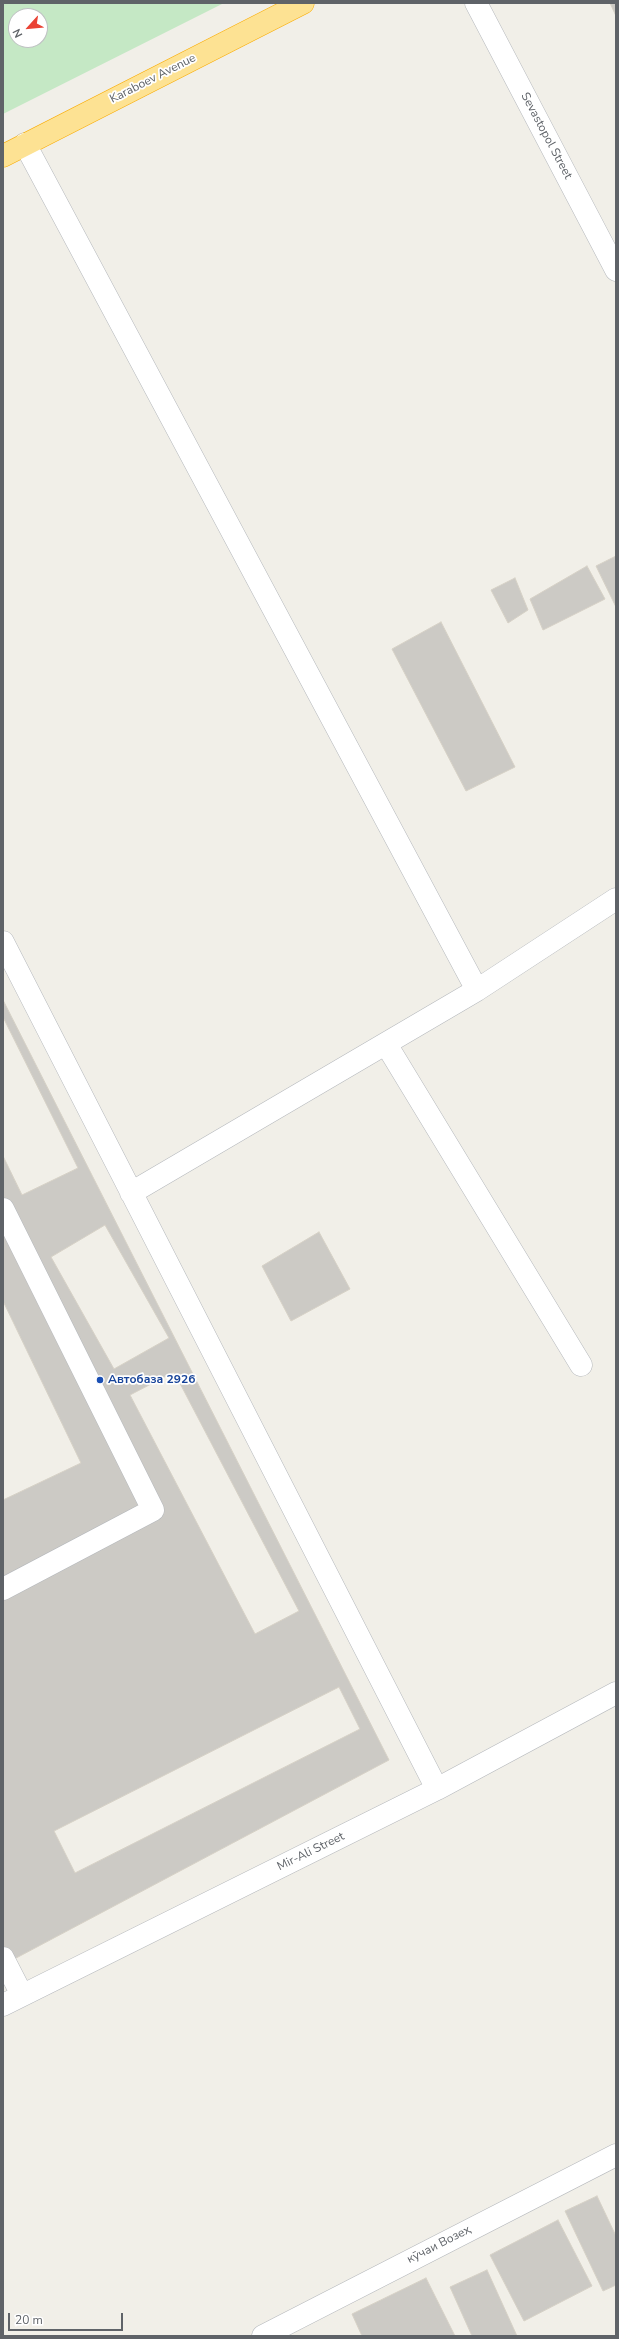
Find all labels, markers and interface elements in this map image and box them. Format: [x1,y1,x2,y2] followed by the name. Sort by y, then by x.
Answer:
[8,8,48,48] north arrow
[9,26,26,40] text: N
[108,51,198,107] street label: Karaboev Avenue
[517,90,575,182] street label: Sevastopol Street
[108,1373,195,1387] place label: Автобаза 2926
[95,1375,105,1385] marker: Автобаза 2926
[275,1830,347,1874] street label: Mir-Ali Street
[405,2223,473,2267] street label: кӯчаи Возеҳ
[10,2305,125,2331] scale bar
[15,2312,43,2328] text: 20 m

